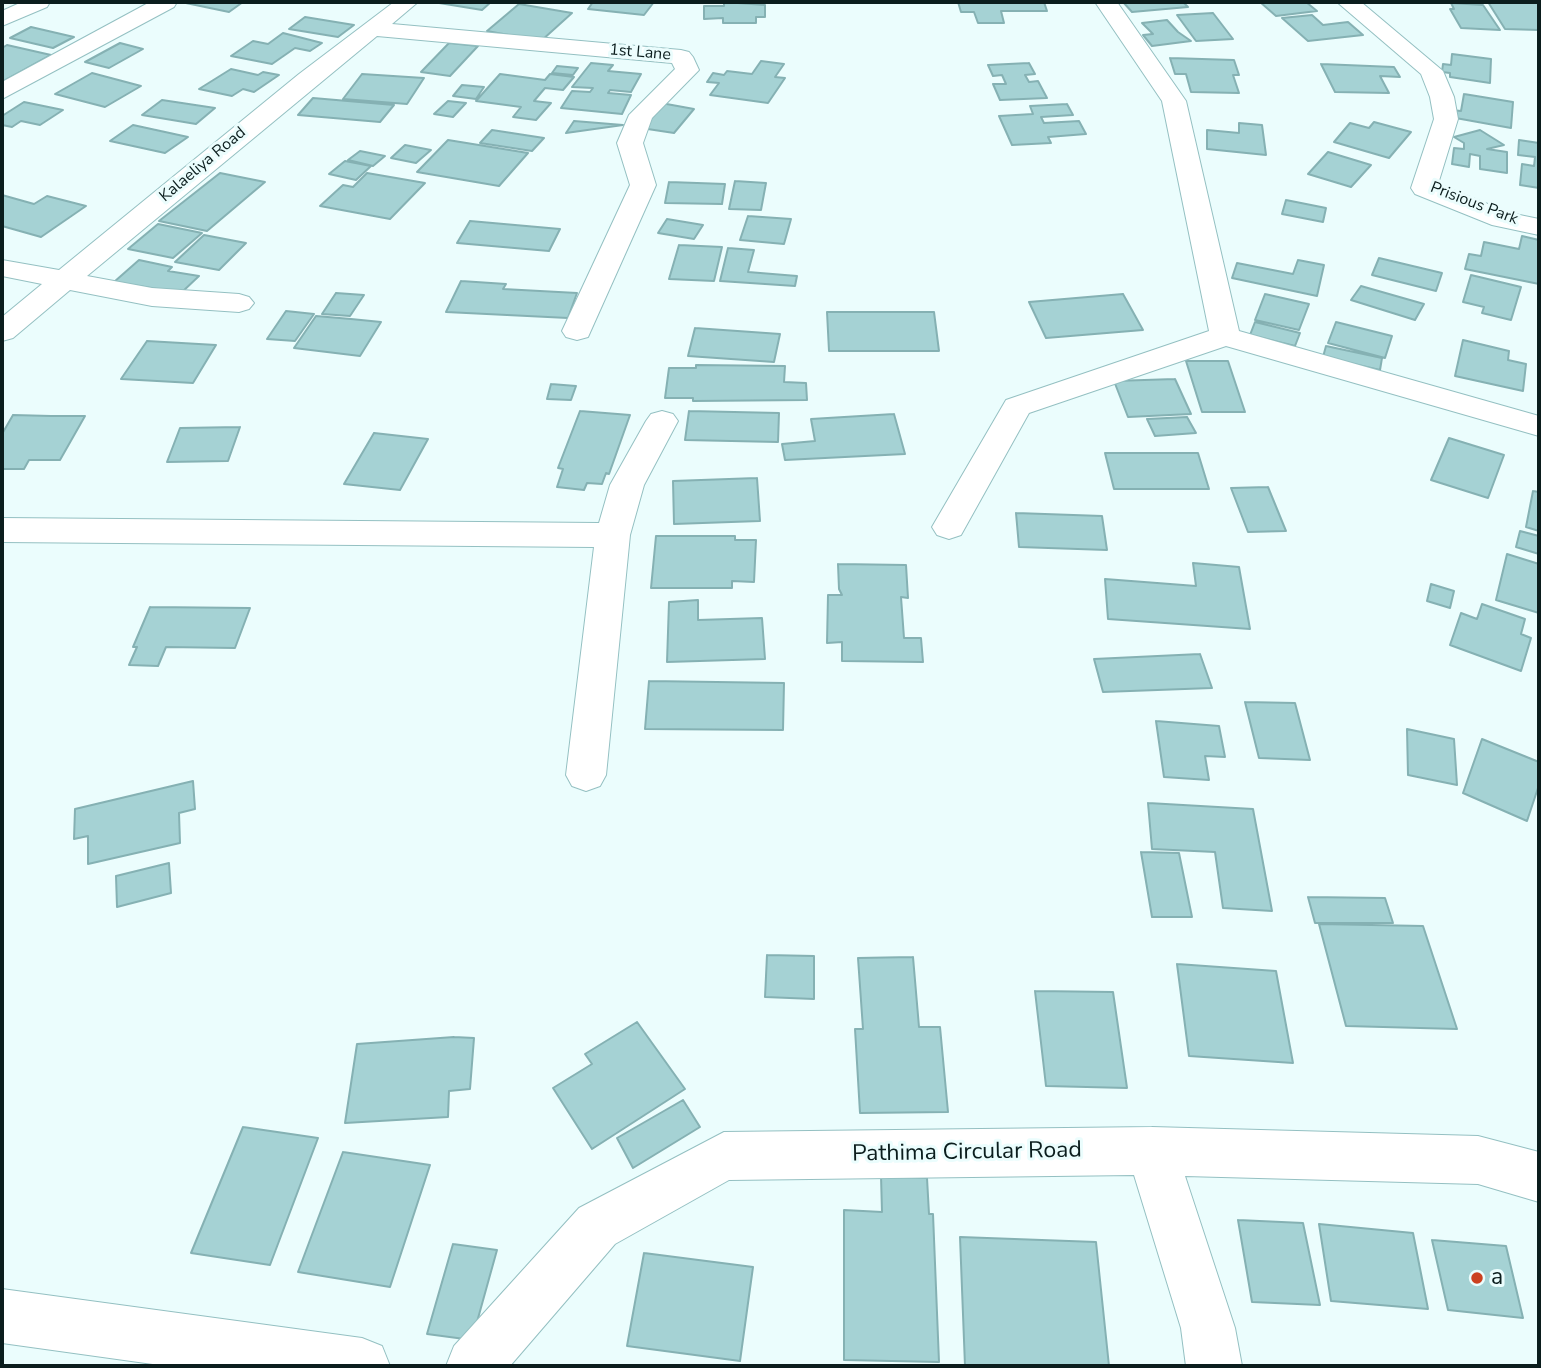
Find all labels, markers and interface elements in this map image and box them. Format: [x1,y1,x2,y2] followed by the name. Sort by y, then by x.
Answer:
[608,41,672,65] street label: 1st Lane
[156,123,250,207] street label: Kalaeliya Road
[1427,178,1521,230] street label: Prisious Park
[852,1137,1082,1169] street label: Pathima Circular Road
[1491,1264,1503,1292] place label: a
[1469,1270,1485,1286] marker: a

